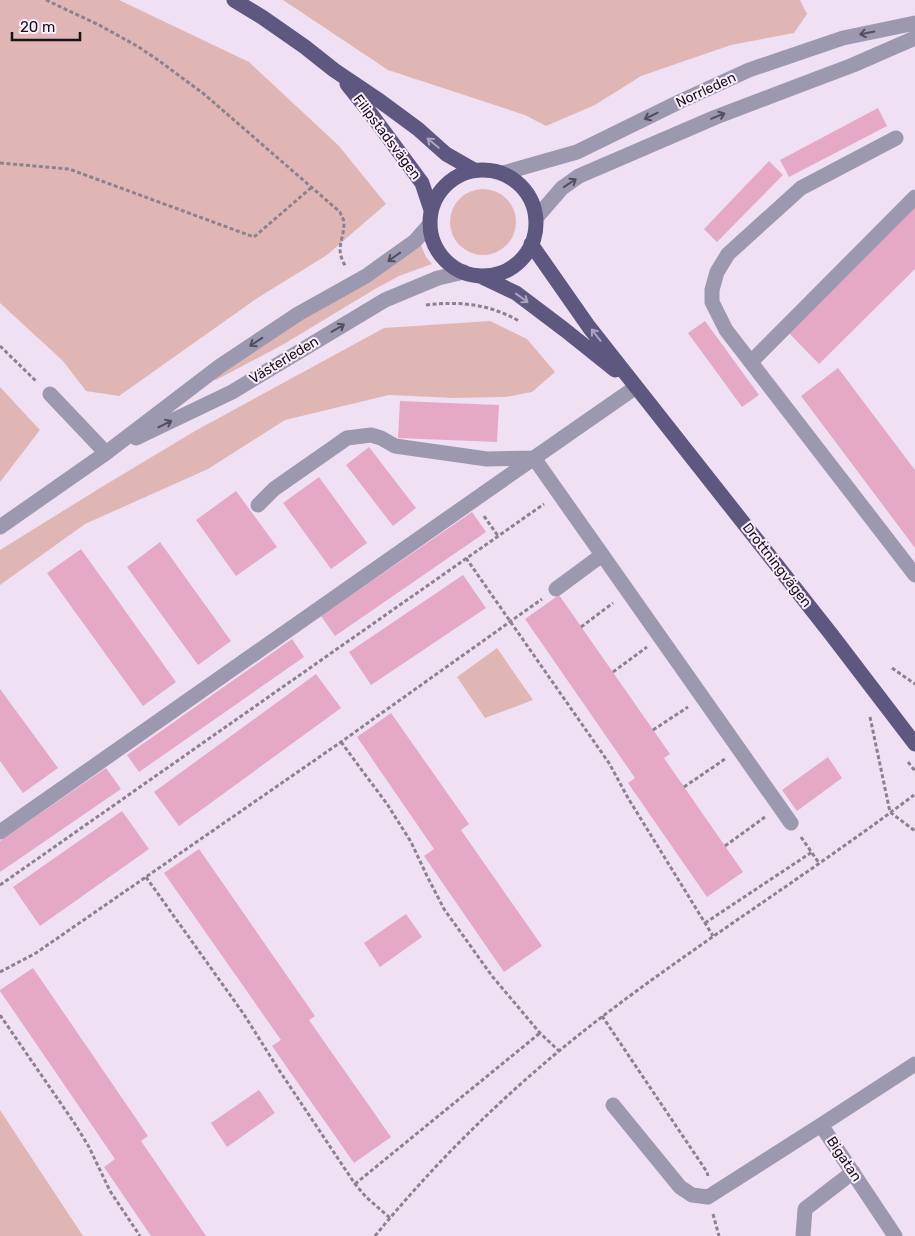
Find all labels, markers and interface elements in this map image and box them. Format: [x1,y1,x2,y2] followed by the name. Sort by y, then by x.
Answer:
[12,10,80,42] scale bar
[20,18,55,36] text: 20 m
[860,29,876,38] one-way arrow
[673,69,739,111] street label: Norrleden
[349,91,425,183] street label: Filipstadsvägen
[710,111,725,121] one-way arrow
[644,112,659,121] one-way arrow
[427,137,440,148] one-way arrow
[562,177,576,187] one-way arrow
[388,251,401,262] one-way arrow
[515,293,529,303] one-way arrow
[330,323,344,333] one-way arrow
[590,329,601,342] one-way arrow
[246,333,322,387] street label: Västerleden
[249,337,263,347] one-way arrow
[157,419,172,428] one-way arrow
[739,519,815,611] street label: Drottningvägen
[823,1133,865,1185] street label: Bigatan

